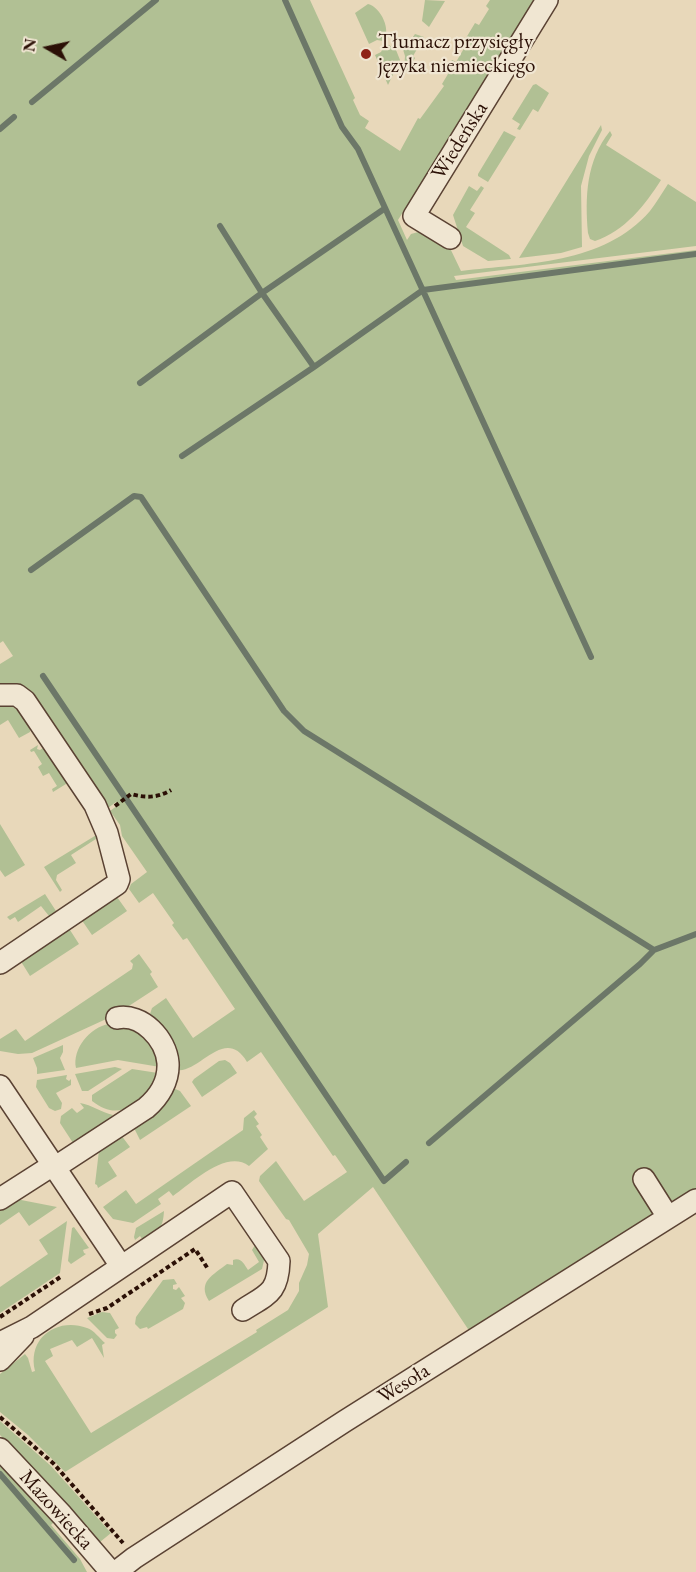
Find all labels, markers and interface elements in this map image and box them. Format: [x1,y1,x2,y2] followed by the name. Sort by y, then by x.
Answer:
[18,18,78,78] north arrow
[378,29,535,79] place label: Tłumacz przysięgły języka niemieckiego
[18,37,41,53] text: N
[359,47,373,61] marker: Tłumacz przysięgły języka niemieckiego
[426,97,494,185] street label: Wiedeńska
[373,1358,435,1410] street label: Wesoła
[14,1465,98,1555] street label: Mazowiecka

